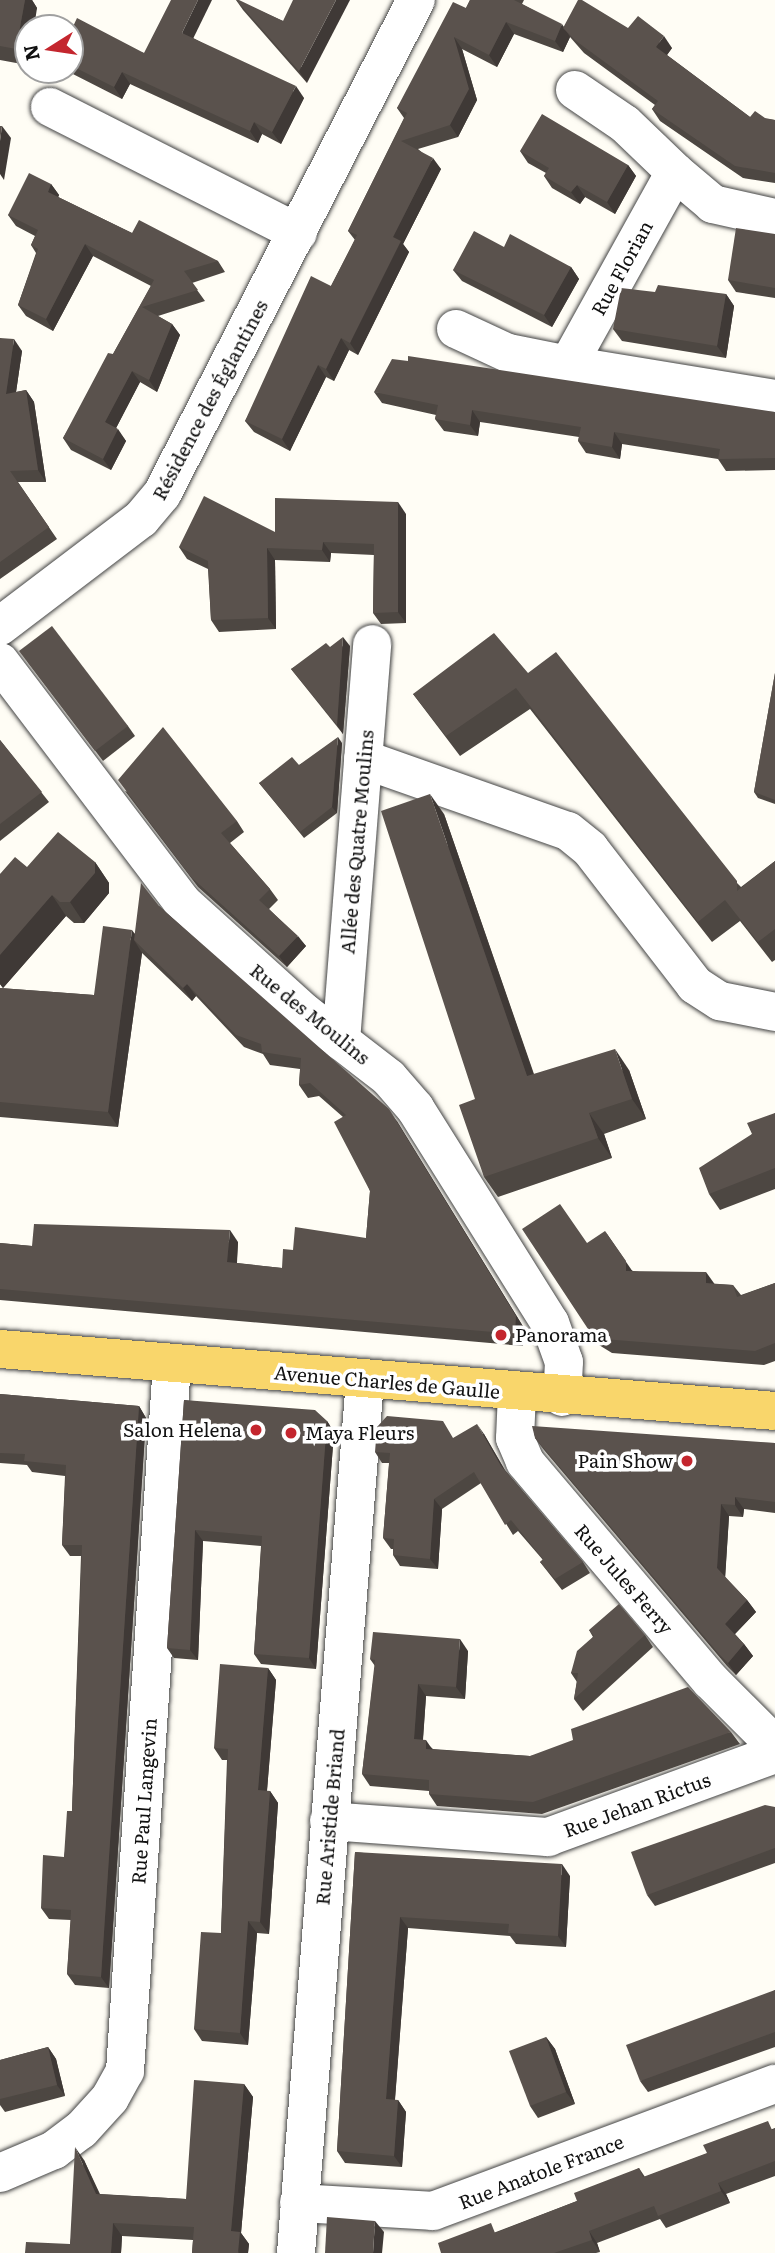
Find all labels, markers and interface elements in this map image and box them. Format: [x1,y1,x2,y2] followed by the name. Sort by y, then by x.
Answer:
[14,14,84,84] north arrow
[15,42,46,64] text: N
[587,217,657,319] street label: Rue Florian
[148,296,272,504] street label: Résidence des Églantines
[336,729,378,955] street label: Allée des Quatre Moulins
[246,959,374,1069] street label: Rue des Moulins
[515,1324,608,1346] place label: Panorama
[493,1327,509,1343] marker: Panorama
[273,1361,501,1403] street label: Avenue Charles de Gaulle
[123,1419,242,1441] place label: Salon Helena
[248,1422,264,1438] marker: Salon Helena
[305,1422,414,1444] place label: Maya Fleurs
[283,1425,299,1441] marker: Maya Fleurs
[578,1450,673,1472] place label: Pain Show
[679,1453,695,1469] marker: Pain Show
[570,1519,678,1639] street label: Rue Jules Ferry
[127,1717,161,1885] street label: Rue Paul Langevin
[311,1728,349,1906] street label: Rue Aristide Briand
[560,1768,714,1842] street label: Rue Jehan Rictus
[455,2130,627,2214] street label: Rue Anatole France

